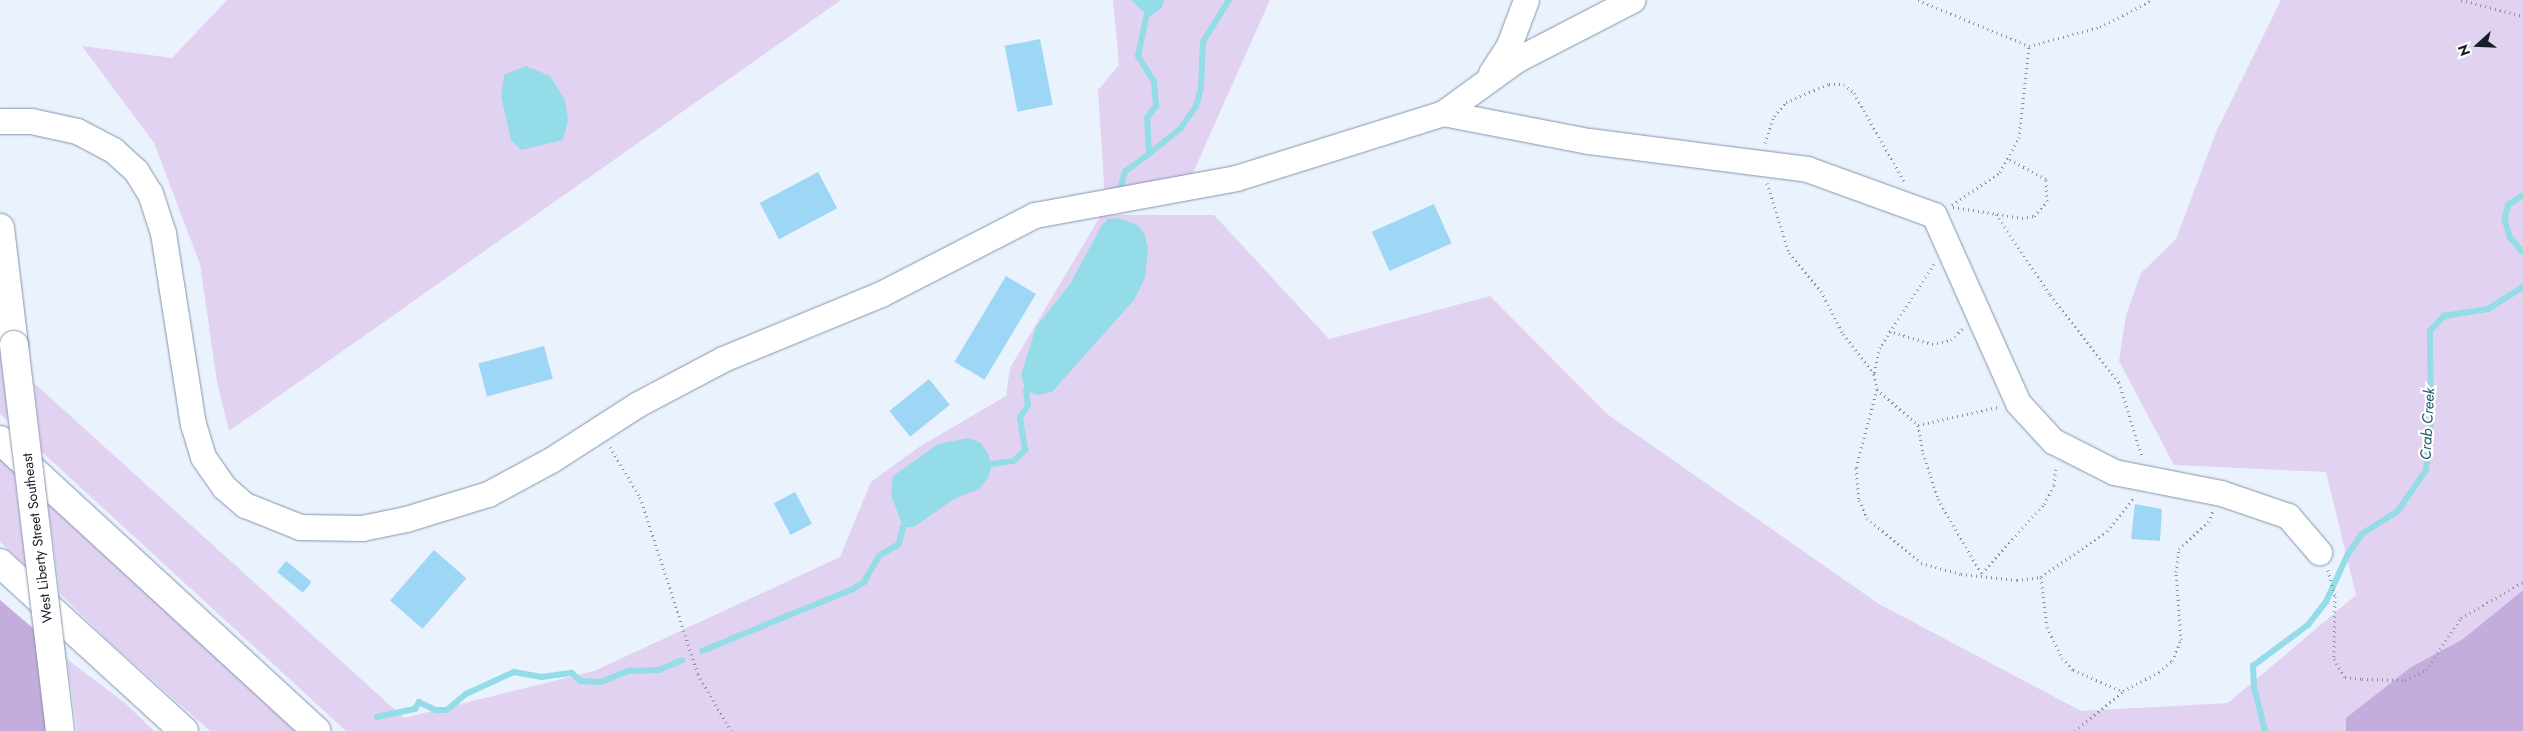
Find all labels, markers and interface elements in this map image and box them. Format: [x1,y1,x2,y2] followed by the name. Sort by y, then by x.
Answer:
[2453,20,2503,70] north arrow
[2453,41,2475,59] text: N
[2417,387,2439,461] water label: Crab Creek
[18,452,56,624] street label: West Liberty Street Southeast

